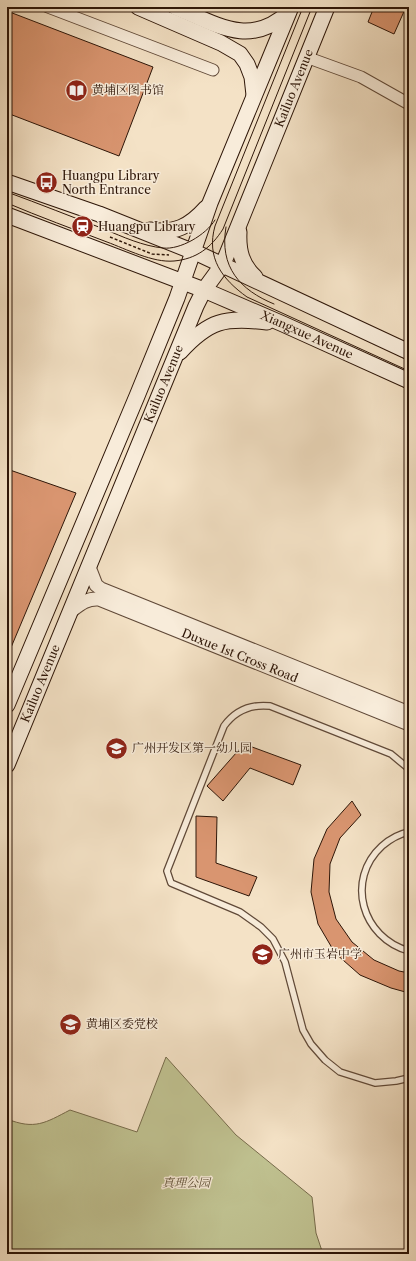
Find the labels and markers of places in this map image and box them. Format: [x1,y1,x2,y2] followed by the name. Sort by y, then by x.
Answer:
[63,77,89,103] library icon: 黄埔区图书馆
[92,82,164,97] place label: 黄埔区图书馆
[62,168,160,197] place label: Huangpu Library North Entrance
[34,170,60,196] bus stop icon: Huangpu Library North Entrance
[70,214,96,240] station icon: Huangpu Library
[98,219,196,234] place label: Huangpu Library
[104,735,130,761] school or university icon: 广州开发区第一幼儿园
[132,740,252,755] place label: 广州开发区第一幼儿园
[249,941,275,967] school or university icon: 广州市玉岩中学
[278,946,362,961] place label: 广州市玉岩中学
[57,1011,83,1037] school or university icon: 黄埔区委党校
[86,1016,158,1031] place label: 黄埔区委党校

